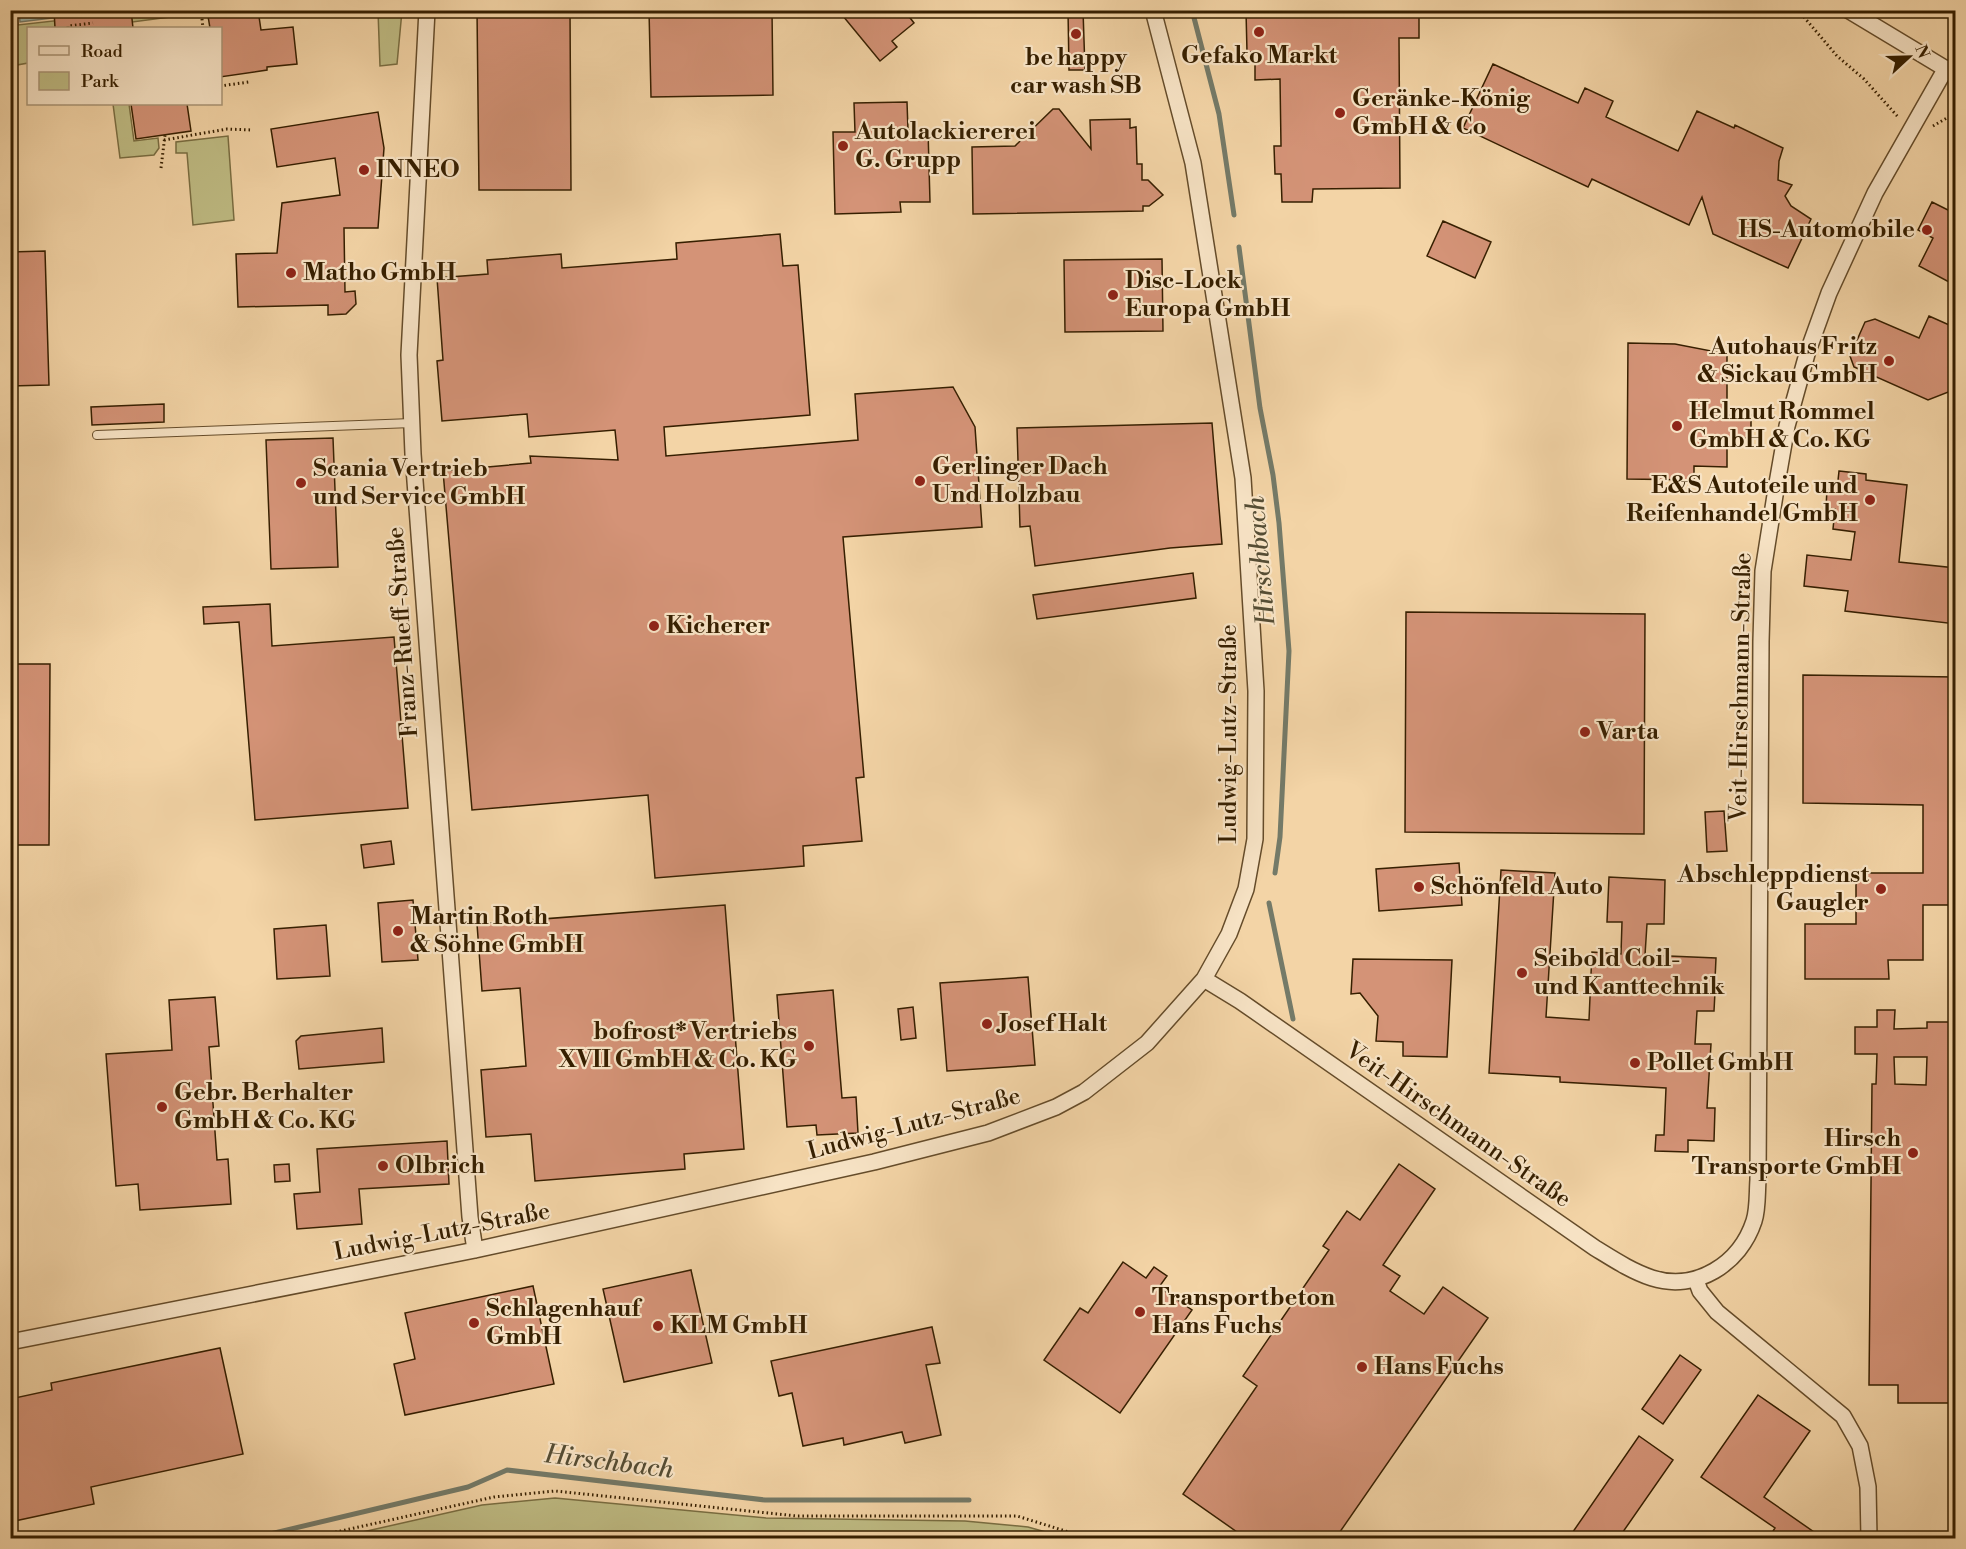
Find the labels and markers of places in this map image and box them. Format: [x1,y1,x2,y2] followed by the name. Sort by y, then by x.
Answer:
[1252,25,1266,39] marker: Gefako Markt
[1069,27,1083,41] marker: be happy car wash SB
[1181,41,1338,71] place label: Gefako Markt
[1010,43,1142,101] place label: be happy car wash SB
[1352,84,1531,142] place label: Geränke-König GmbH & Co
[1333,106,1347,120] marker: Geränke-König GmbH & Co
[854,117,1036,175] place label: Autolackiererei G. Grupp
[836,139,850,153] marker: Autolackiererei G. Grupp
[376,155,460,185] place label: INNEO
[357,163,371,177] marker: INNEO
[1738,215,1915,245] place label: HS-Automobile
[1920,223,1934,237] marker: HS-Automobile
[303,258,456,288] place label: Matho GmbH
[284,266,298,280] marker: Matho GmbH
[1125,266,1290,324] place label: Disc-Lock Europa GmbH
[1106,288,1120,302] marker: Disc-Lock Europa GmbH
[1697,332,1877,390] place label: Autohaus Fritz & Sickau GmbH
[1882,354,1896,368] marker: Autohaus Fritz & Sickau GmbH
[1689,397,1875,455] place label: Helmut Rommel GmbH & Co. KG
[1670,419,1684,433] marker: Helmut Rommel GmbH & Co. KG
[932,452,1108,510] place label: Gerlinger Dach Und Holzbau
[313,454,526,512] place label: Scania Vertrieb und Service GmbH
[1626,471,1858,529] place label: E&S Autoteile und Reifenhandel GmbH
[913,474,927,488] marker: Gerlinger Dach Und Holzbau
[294,476,308,490] marker: Scania Vertrieb und Service GmbH
[1863,493,1877,507] marker: E&S Autoteile und Reifenhandel GmbH
[666,611,770,641] place label: Kicherer
[647,619,661,633] marker: Kicherer
[1596,717,1660,747] place label: Varta
[1578,725,1592,739] marker: Varta
[1677,860,1869,918] place label: Abschleppdienst Gaugler
[1431,872,1603,902] place label: Schönfeld Auto
[1412,880,1426,894] marker: Schönfeld Auto
[1874,882,1888,896] marker: Abschleppdienst Gaugler
[410,902,584,960] place label: Martin Roth & Söhne GmbH
[391,924,405,938] marker: Martin Roth & Söhne GmbH
[1534,944,1726,1002] place label: Seibold Coil- und Kanttechnik
[1515,966,1529,980] marker: Seibold Coil- und Kanttechnik
[996,1009,1107,1039] place label: Josef Halt
[558,1017,797,1075] place label: bofrost* Vertriebs XVII GmbH & Co. KG
[980,1017,994,1031] marker: Josef Halt
[802,1039,816,1053] marker: bofrost* Vertriebs XVII GmbH & Co. KG
[1647,1048,1793,1078] place label: Pollet GmbH
[1628,1056,1642,1070] marker: Pollet GmbH
[174,1078,356,1136] place label: Gebr. Berhalter GmbH & Co. KG
[155,1100,169,1114] marker: Gebr. Berhalter GmbH & Co. KG
[1692,1124,1901,1182] place label: Hirsch Transporte GmbH
[1906,1146,1920,1160] marker: Hirsch Transporte GmbH
[395,1151,485,1181] place label: Olbrich
[376,1159,390,1173] marker: Olbrich
[1152,1283,1335,1341] place label: Transportbeton Hans Fuchs
[486,1294,642,1352] place label: Schlagenhauf GmbH
[1133,1305,1147,1319] marker: Transportbeton Hans Fuchs
[670,1311,808,1341] place label: KLM GmbH
[467,1316,481,1330] marker: Schlagenhauf GmbH
[651,1319,665,1333] marker: KLM GmbH
[1374,1352,1504,1382] place label: Hans Fuchs
[1355,1360,1369,1374] marker: Hans Fuchs

